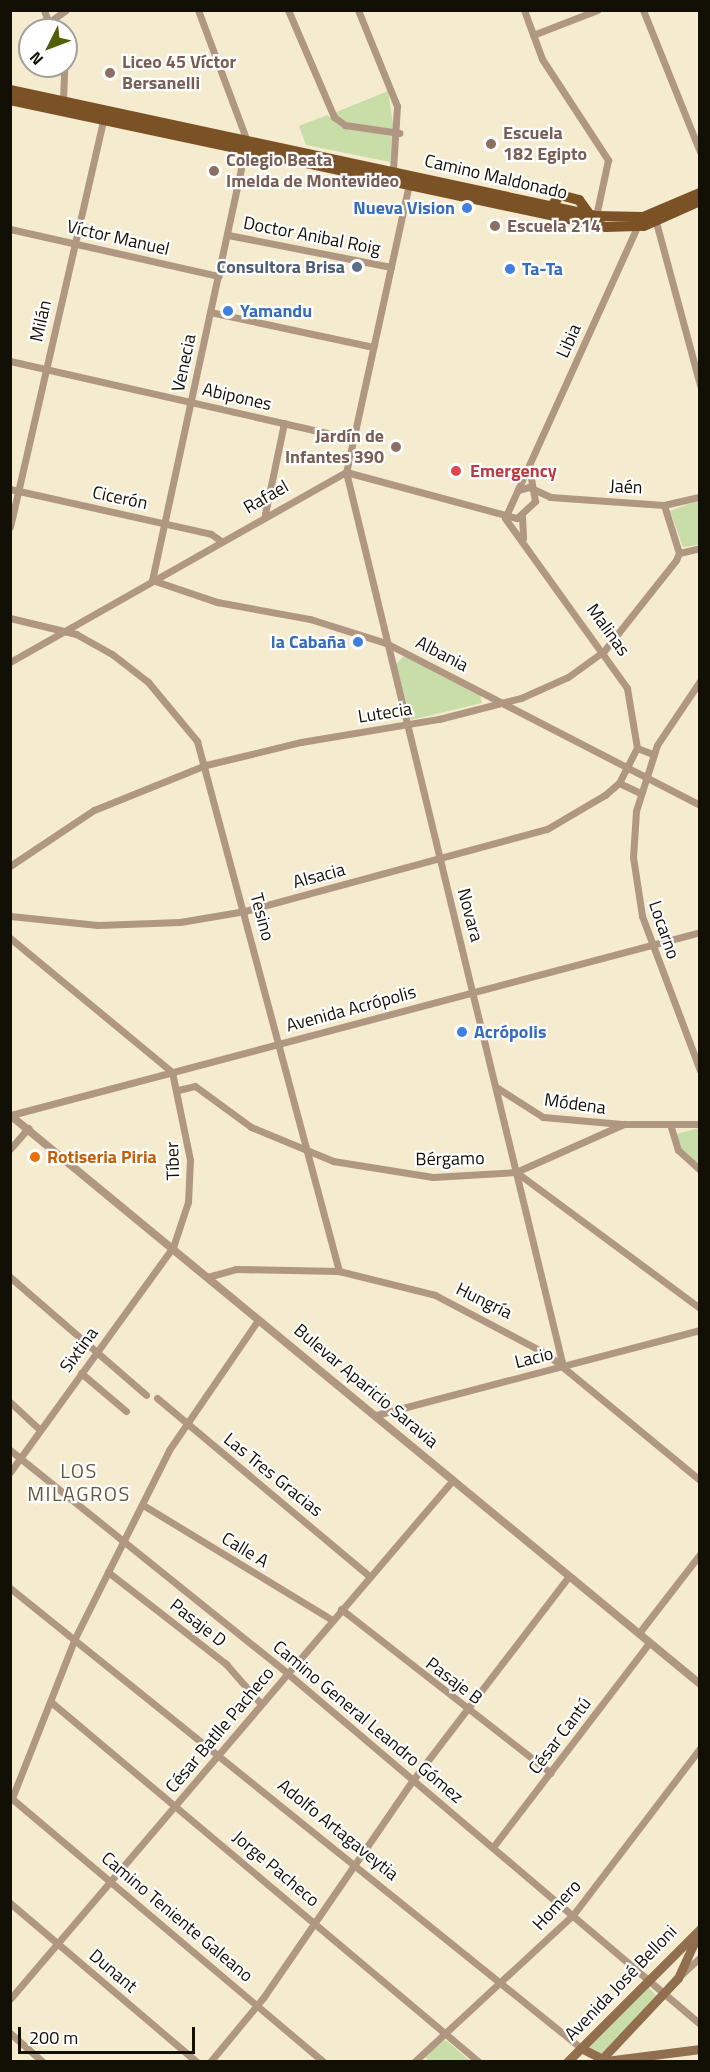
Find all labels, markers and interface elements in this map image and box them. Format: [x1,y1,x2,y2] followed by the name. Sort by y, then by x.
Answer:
[18,18,78,78] north arrow
[23,47,49,71] text: N
[122,52,236,94] place label: Liceo 45 Víctor Bersanelli
[103,66,117,80] marker: Liceo 45 Víctor Bersanelli
[503,123,587,166] place label: Escuela 182 Egipto
[484,137,498,151] marker: Escuela 182 Egipto
[226,150,399,192] place label: Colegio Beata Imelda de Montevideo
[422,150,570,204] street label: Camino Maldonado
[207,164,221,178] marker: Colegio Beata Imelda de Montevideo
[353,197,455,219] place label: Nueva Vision
[460,201,474,215] marker: Nueva Vision
[241,212,383,260] street label: Doctor Anibal Roig
[507,215,601,237] place label: Escuela 214
[64,216,172,260] street label: Víctor Manuel
[488,219,502,233] marker: Escuela 214
[217,256,345,278] place label: Consultora Brisa
[522,258,563,280] place label: Ta-Ta
[350,260,364,274] marker: Consultora Brisa
[503,262,517,276] marker: Ta-Ta
[26,298,56,344] street label: Milán
[240,300,312,322] place label: Yamandu
[221,304,235,318] marker: Yamandu
[552,321,586,361] street label: Libia
[167,332,201,394] street label: Venecia
[200,379,274,415] street label: Abipones
[285,426,384,468] place label: Jardín de Infantes 390
[389,440,403,454] marker: Jardín de Infantes 390
[470,460,557,482] place label: Emergency
[447,462,465,480] marker: Emergency
[609,475,643,499] street label: Jaén
[240,476,292,518] street label: Rafael
[90,482,150,514] street label: Cicerón
[582,600,634,660] street label: Malinas
[271,631,346,653] place label: la Cabaña
[412,632,472,676] street label: Albania
[351,635,365,649] marker: la Cabaña
[356,698,414,728] street label: Lutecia
[291,859,347,893] street label: Alsacia
[453,886,487,944] street label: Novara
[245,891,279,943] street label: Tesino
[644,898,684,962] street label: Locarno
[284,981,418,1037] street label: Avenida Acrópolis
[474,1021,546,1043] place label: Acrópolis
[455,1025,469,1039] marker: Acrópolis
[543,1089,607,1119] street label: Módena
[162,1141,184,1181] street label: Tíber
[47,1146,157,1168] place label: Rotiseria Piria
[415,1148,485,1170] street label: Bérgamo
[28,1150,42,1164] marker: Rotiseria Piria
[452,1278,516,1324] street label: Hungría
[289,1319,443,1453] street label: Bulevar Aparicio Saravia
[55,1323,103,1377] street label: Sixtina
[512,1343,556,1373] street label: Lacio
[219,1429,327,1521] street label: Las Tres Gracias
[27,1458,131,1505] district label: LOS MILAGROS
[218,1528,272,1572] street label: Calle A
[166,1594,230,1652] street label: Pasaje D
[269,1636,467,1808] street label: Camino General Leandro Gómez
[422,1653,486,1709] street label: Pasaje B
[161,1663,279,1797] street label: César Batlle Pacheco
[524,1693,596,1779] street label: César Cantú
[273,1775,403,1885] street label: Adolfo Artagaveytia
[228,1827,324,1911] street label: Jorge Pacheco
[97,1847,257,1987] street label: Camino Teniente Galeano
[528,1875,586,1935] street label: Homero
[561,1921,681,2045] street label: Avenida José Belloni
[85,1945,141,1997] street label: Dunant
[21,2015,198,2053] scale bar
[29,2024,78,2051] text: 200 m

